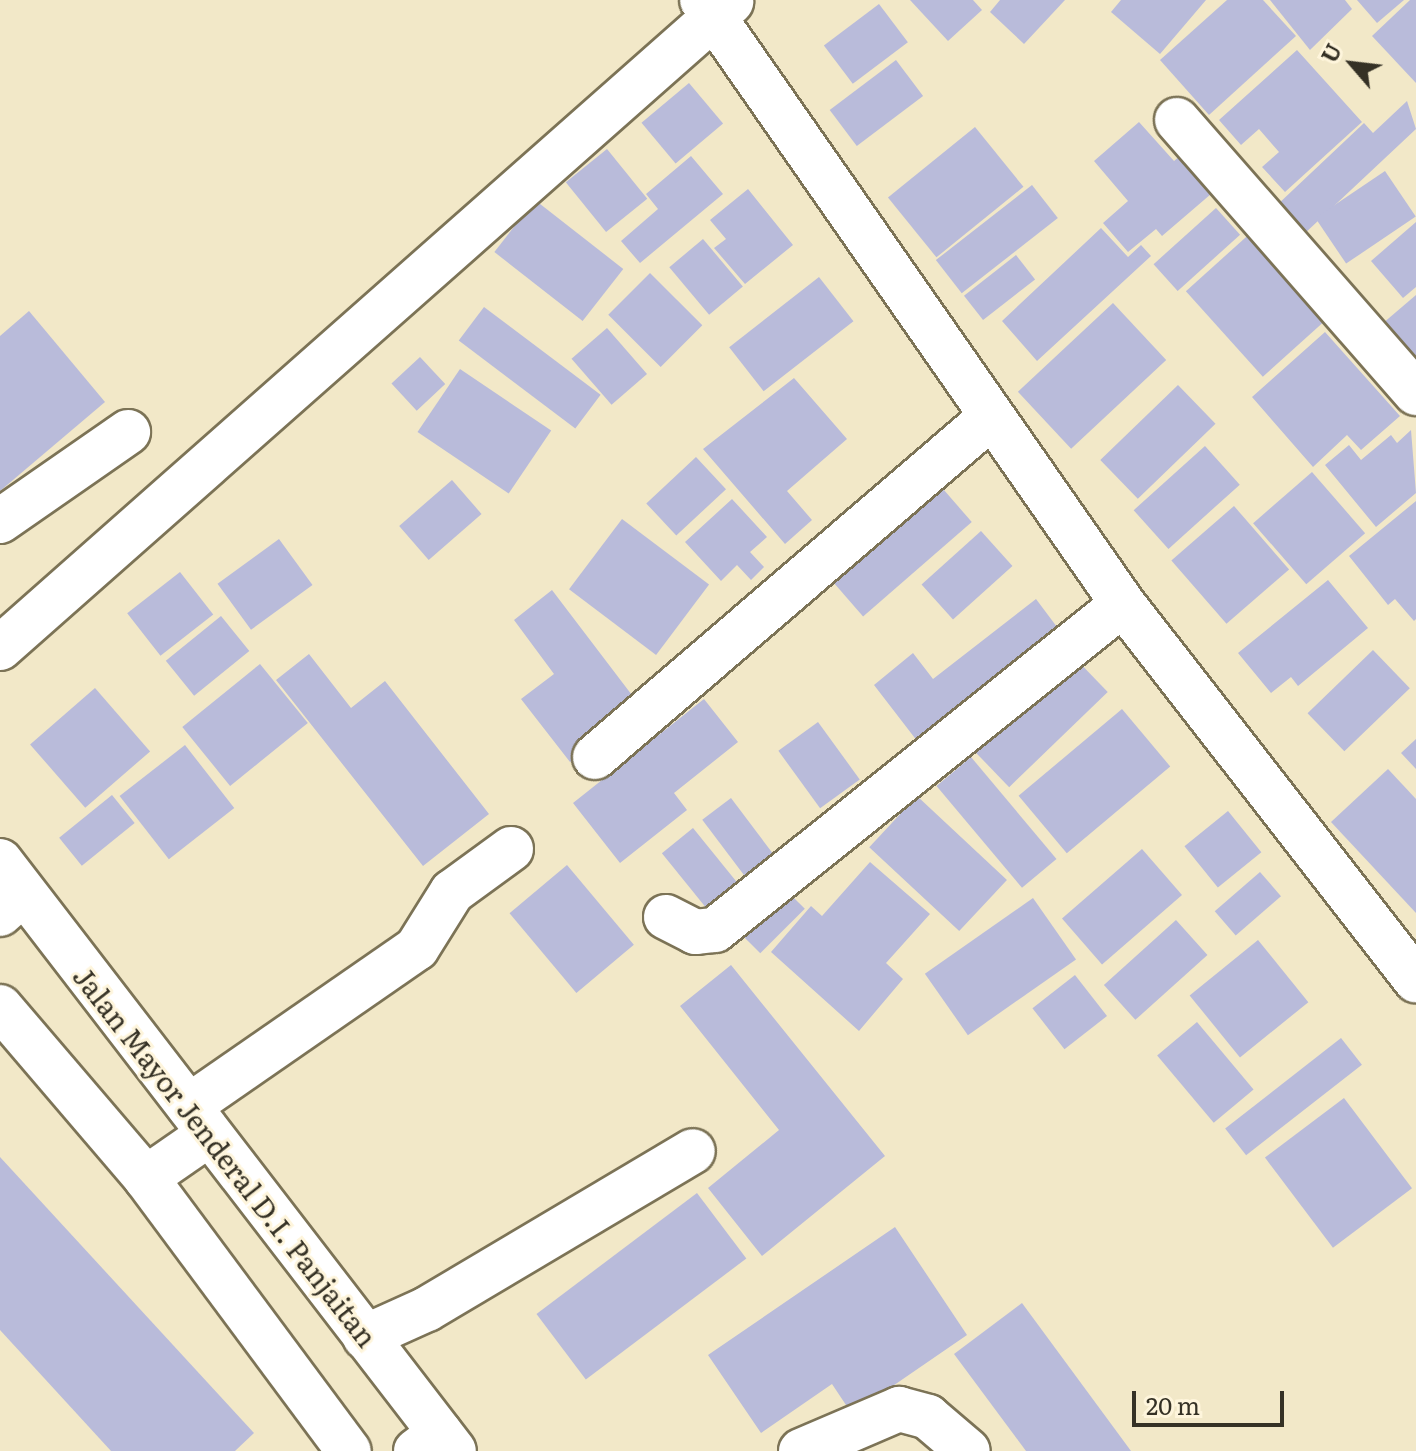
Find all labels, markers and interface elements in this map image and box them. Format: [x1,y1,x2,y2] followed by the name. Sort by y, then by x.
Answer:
[1312,24,1392,104] north arrow
[1312,37,1349,68] text: U
[67,959,385,1353] street label: Jalan Mayor Jenderal D.I. Panjaitan
[1136,1375,1288,1425] scale bar
[1146,1387,1200,1422] text: 20 m

